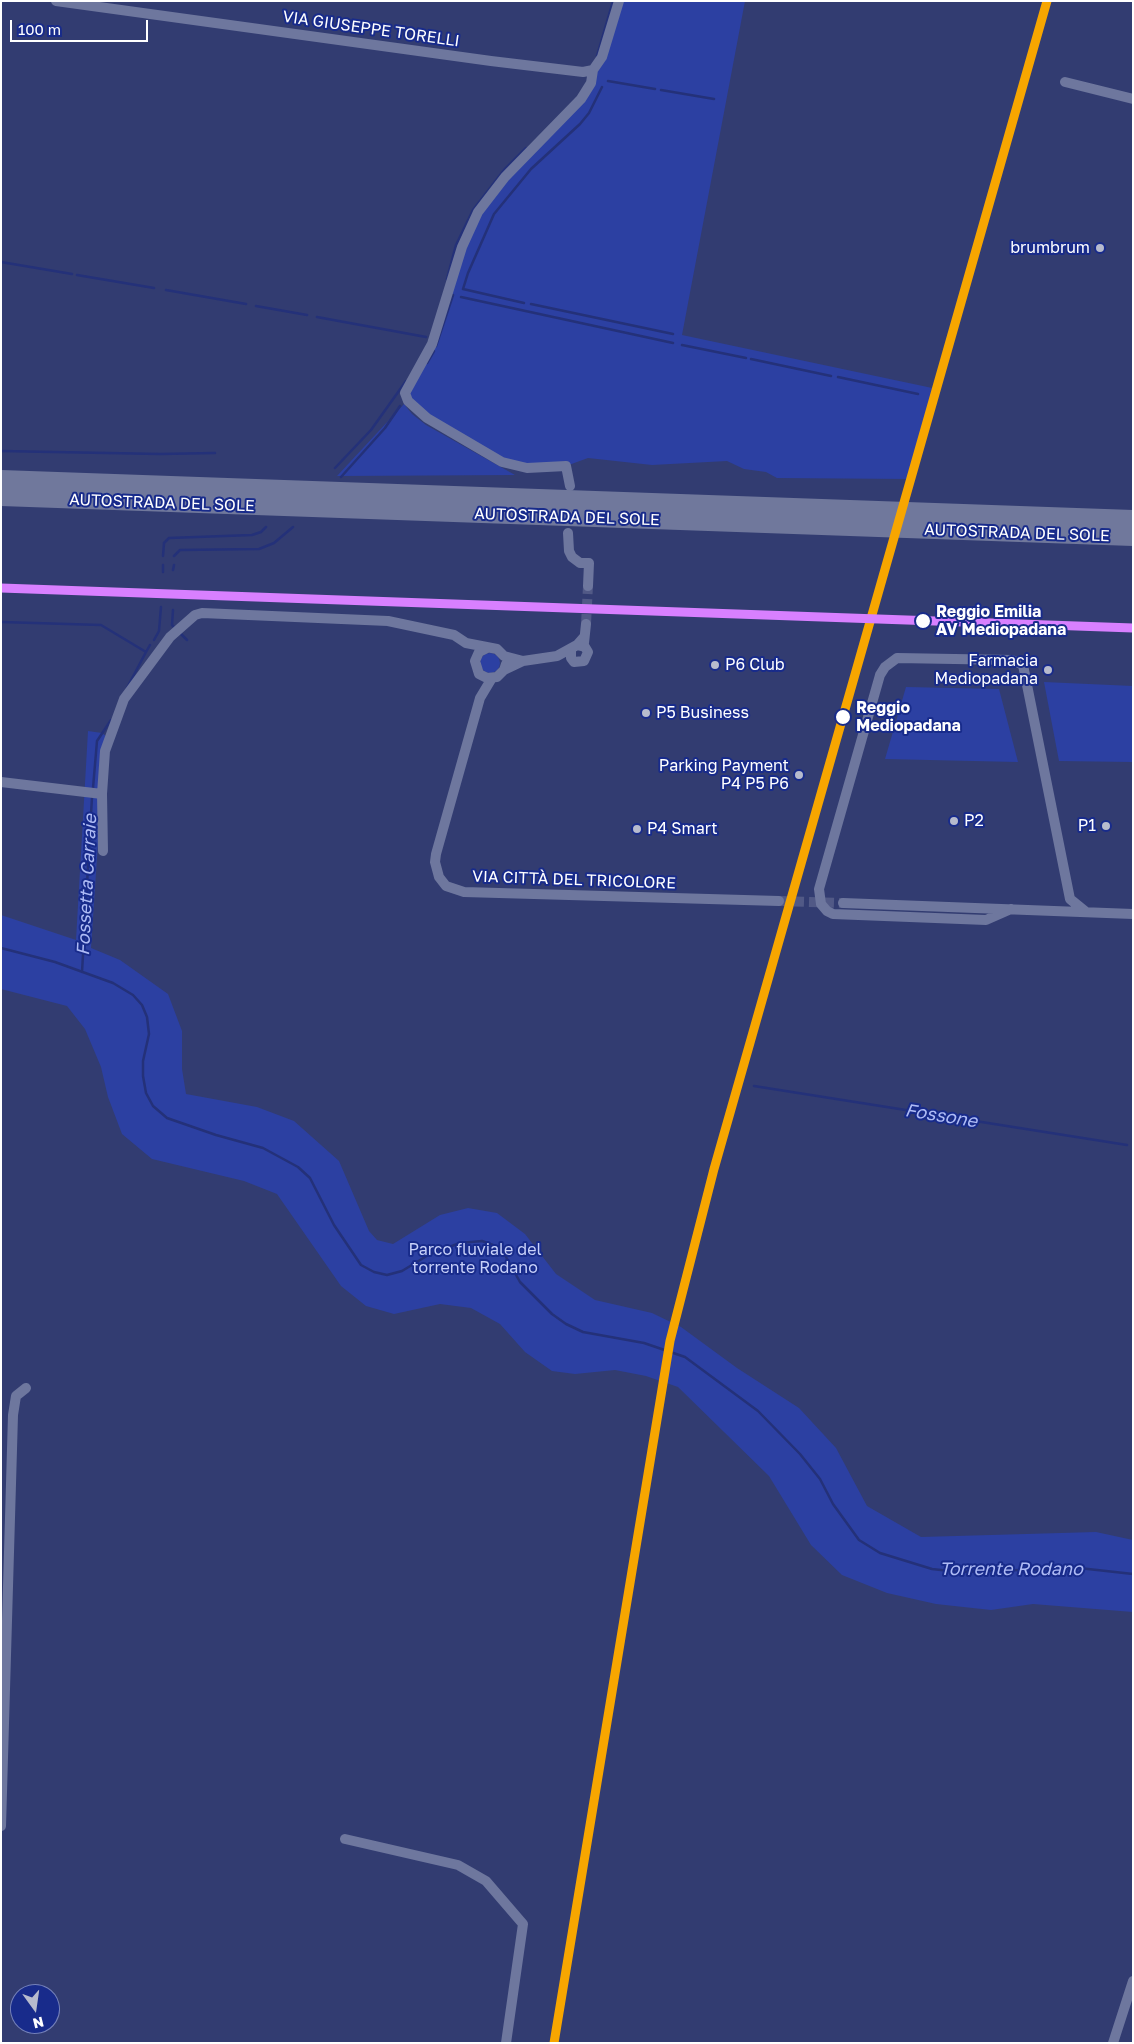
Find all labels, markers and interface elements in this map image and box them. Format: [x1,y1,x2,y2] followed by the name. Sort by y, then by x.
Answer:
[281,7,461,51] street label: VIA GIUSEPPE TORELLI
[12,10,150,42] scale bar
[18,20,61,38] text: 100 m
[1010,238,1090,258] place label: brumbrum
[1094,242,1106,254] marker: brumbrum
[69,490,255,516] street label: AUTOSTRADA DEL SOLE
[474,504,660,530] street label: AUTOSTRADA DEL SOLE
[924,520,1110,546] street label: AUTOSTRADA DEL SOLE
[936,602,1066,640] place label: Reggio Emilia AV Mediopadana
[914,612,932,630] marker: Reggio Emilia AV Mediopadana
[935,651,1038,689] place label: Farmacia Mediopadana
[725,655,785,675] place label: P6 Club
[709,659,721,671] marker: P6 Club
[1042,664,1054,676] marker: Farmacia Mediopadana
[856,698,961,736] place label: Reggio Mediopadana
[656,703,749,723] place label: P5 Business
[640,707,652,719] marker: P5 Business
[834,708,852,726] marker: Reggio Mediopadana
[659,756,789,794] place label: Parking Payment P4 P5 P6
[793,769,805,781] marker: Parking Payment P4 P5 P6
[964,811,984,831] place label: P2
[73,814,101,956] water label: Fossetta Carraie
[948,815,960,827] marker: P2
[1078,816,1096,836] place label: P1
[647,819,718,839] place label: P4 Smart
[1100,820,1112,832] marker: P1
[631,823,643,835] marker: P4 Smart
[472,867,676,893] street label: VIA CITTÀ DEL TRICOLORE
[903,1100,979,1132] water label: Fossone
[408,1240,542,1278] park label: Parco fluviale del torrente Rodano
[939,1558,1083,1580] water label: Torrente Rodano
[10,1984,60,2034] north arrow
[31,2014,46,2033] text: N

